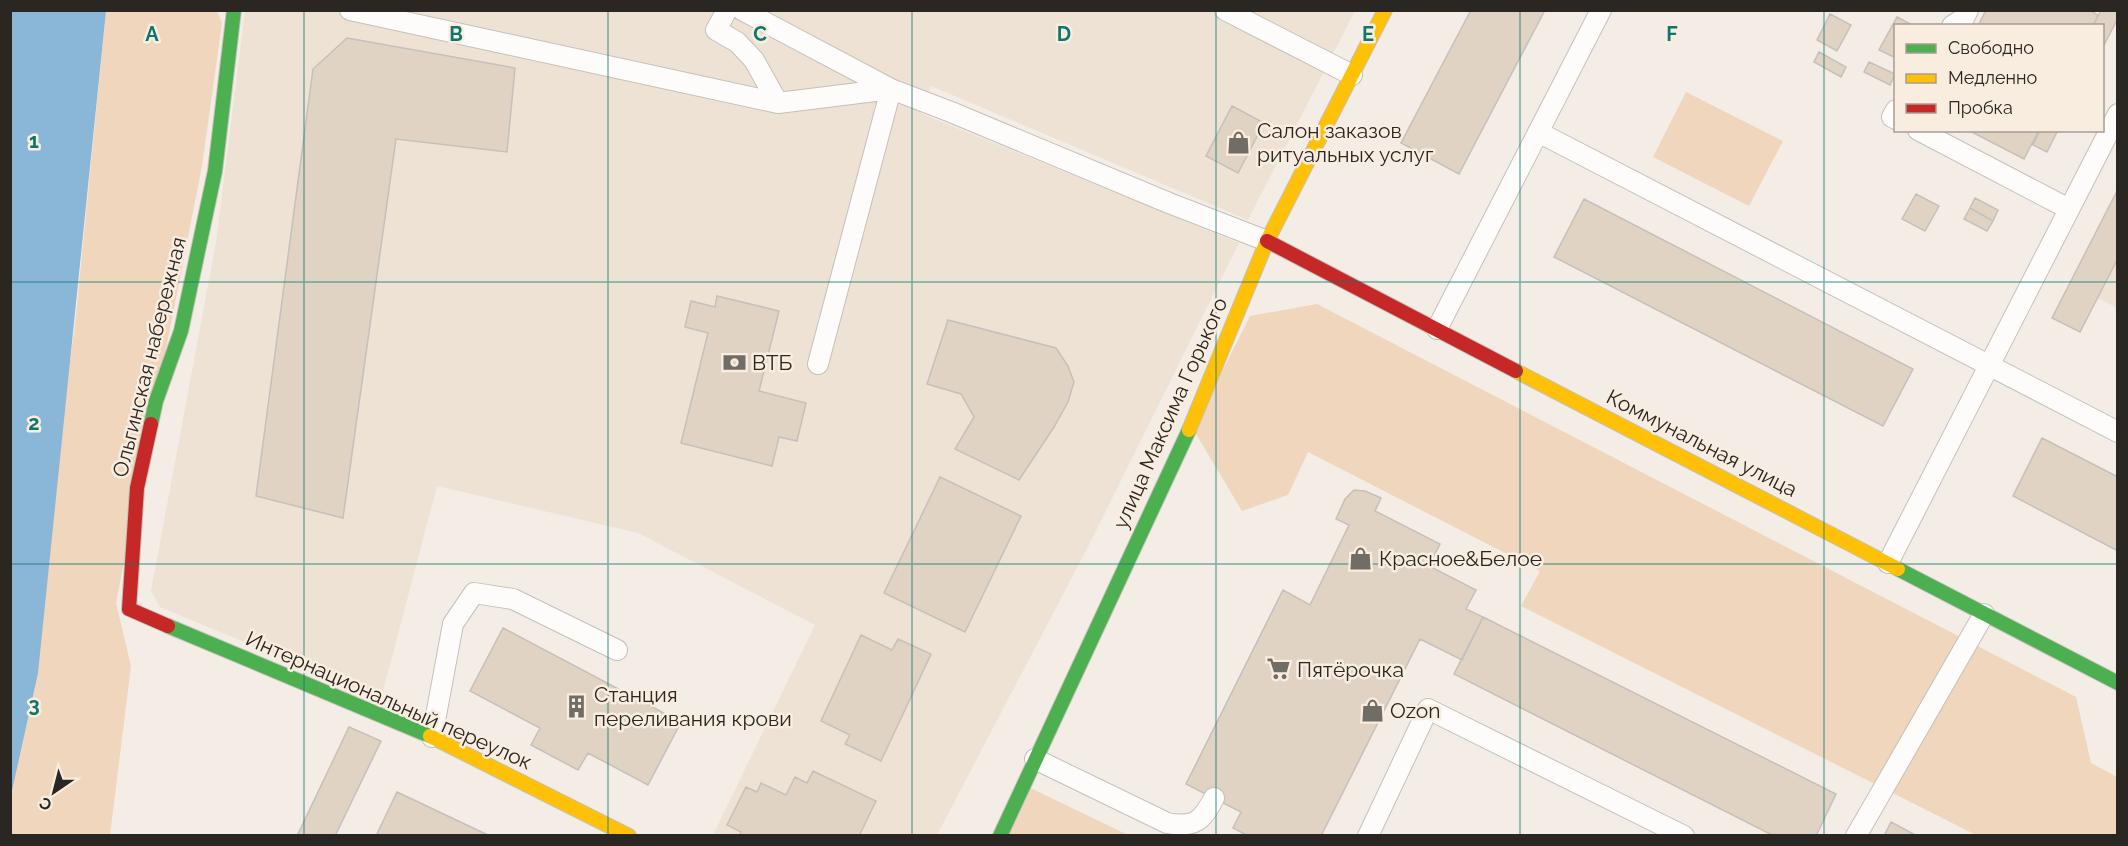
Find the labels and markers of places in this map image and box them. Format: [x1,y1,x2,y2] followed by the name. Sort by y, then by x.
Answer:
[1257,118,1434,167] place label: Салон заказов ритуальных услуг
[1226,129,1252,155] shop icon: Салон заказов ритуальных услуг
[721,349,747,375] bank icon: ВТБ
[752,350,793,375] place label: ВТБ
[1348,545,1374,571] shop icon: Красное&Белое
[1379,546,1542,571] place label: Красное&Белое
[1266,656,1292,682] supermarket icon: Пятёрочка
[1297,657,1404,682] place label: Пятёрочка
[594,682,792,731] place label: Станция переливания крови
[563,693,589,719] building icon: Станция переливания крови
[1359,697,1385,723] shop icon: Ozon
[1390,698,1441,723] place label: Ozon

